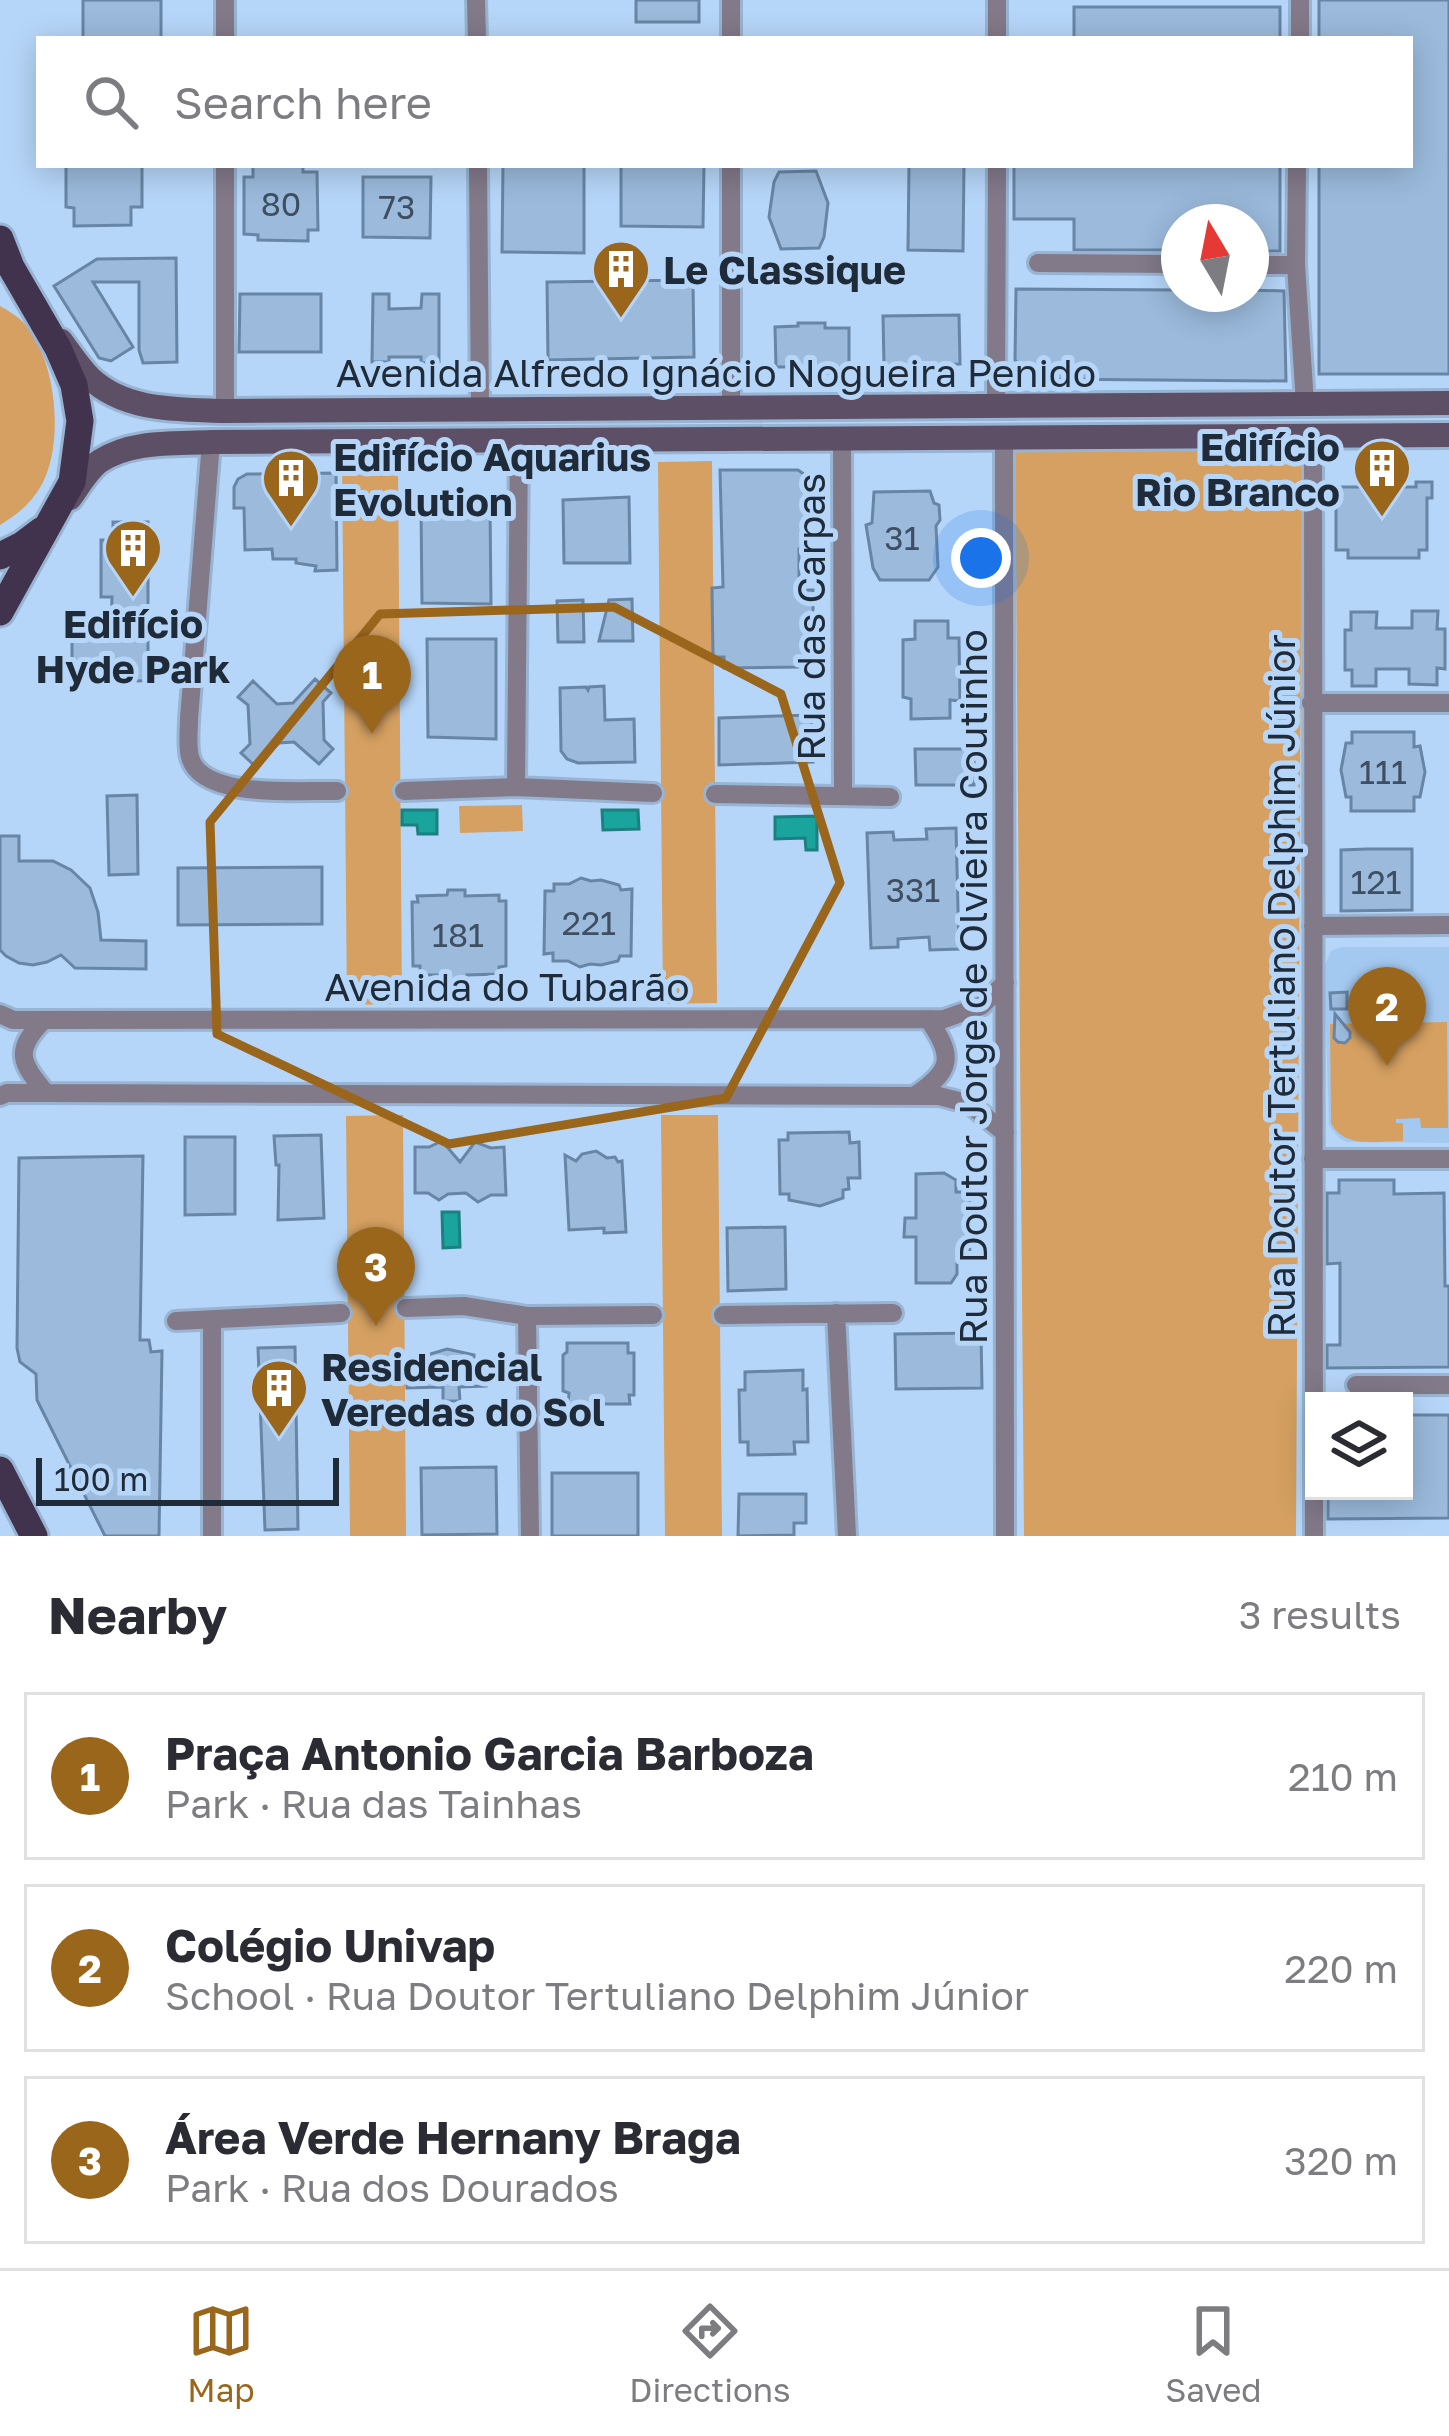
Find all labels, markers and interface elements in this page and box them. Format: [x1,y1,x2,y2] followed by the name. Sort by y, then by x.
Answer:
[36,36,1413,168] search box
[78,69,144,135] icon: search
[174,75,432,129] text: Search here
[261,184,301,223] house number: 80
[379,187,415,226] house number: 73
[1161,204,1269,312] north arrow
[590,238,652,320] building icon: Le Classique
[663,246,906,293] place label: Le Classique
[336,349,1096,396] street label: Avenida Alfredo Ignácio Nogueira Penido
[1135,423,1340,515] place label: Edifício Rio Branco
[333,433,651,525] place label: Edifício Aquarius Evolution
[1351,437,1413,519] building icon: Edifício Rio Branco
[260,447,322,529] building icon: Edifício Aquarius Evolution
[787,473,834,761] street label: Rua das Carpas
[102,517,164,599] building icon: Edifício Hyde Park
[884,518,920,557] house number: 31
[951,528,1011,588] your location
[35,600,231,692] place label: Edifício Hyde Park
[949,629,996,1345] street label: Rua Doutor Jorge de Olvieira Coutinho
[1257,634,1304,1338] street label: Rua Doutor Tertuliano Delphim Júnior
[333,635,411,734] pin: 1
[1359,752,1407,791] house number: 111
[1350,862,1402,901] house number: 121
[886,870,940,909] house number: 331
[562,903,616,942] house number: 221
[432,915,484,954] house number: 181
[324,963,690,1010] street label: Avenida do Tubarão
[1348,967,1426,1066] pin: 2
[337,1227,415,1326] pin: 3
[321,1343,605,1435] place label: Residencial Veredas do Sol
[248,1357,310,1439] building icon: Residencial Veredas do Sol
[1305,1392,1413,1500] map controls
[1305,1392,1413,1500] button: layers
[36,1452,339,1505] scale bar
[54,1459,148,1498] text: 100 m
[48,1584,227,1645] text: Nearby
[1239,1591,1401,1638] text: 3 results
[165,1726,814,1780] text: Praça Antonio Garcia Barboza
[80,1753,100,1800] text: 1
[1288,1753,1398,1800] text: 210 m
[165,1780,582,1827] text: Park · Rua das Tainhas
[165,1918,495,1972] text: Colégio Univap
[78,1945,102,1992] text: 2
[1284,1945,1398,1992] text: 220 m
[165,1972,1029,2019] text: School · Rua Doutor Tertuliano Delphim Júnior
[165,2110,741,2164] text: Área Verde Hernany Braga
[78,2137,102,2184] text: 3
[1284,2137,1398,2184] text: 320 m
[165,2164,619,2211] text: Park · Rua dos Dourados
[187,2298,255,2409] tab: Map
[629,2298,791,2409] tab: Directions
[1165,2298,1262,2409] tab: Saved

